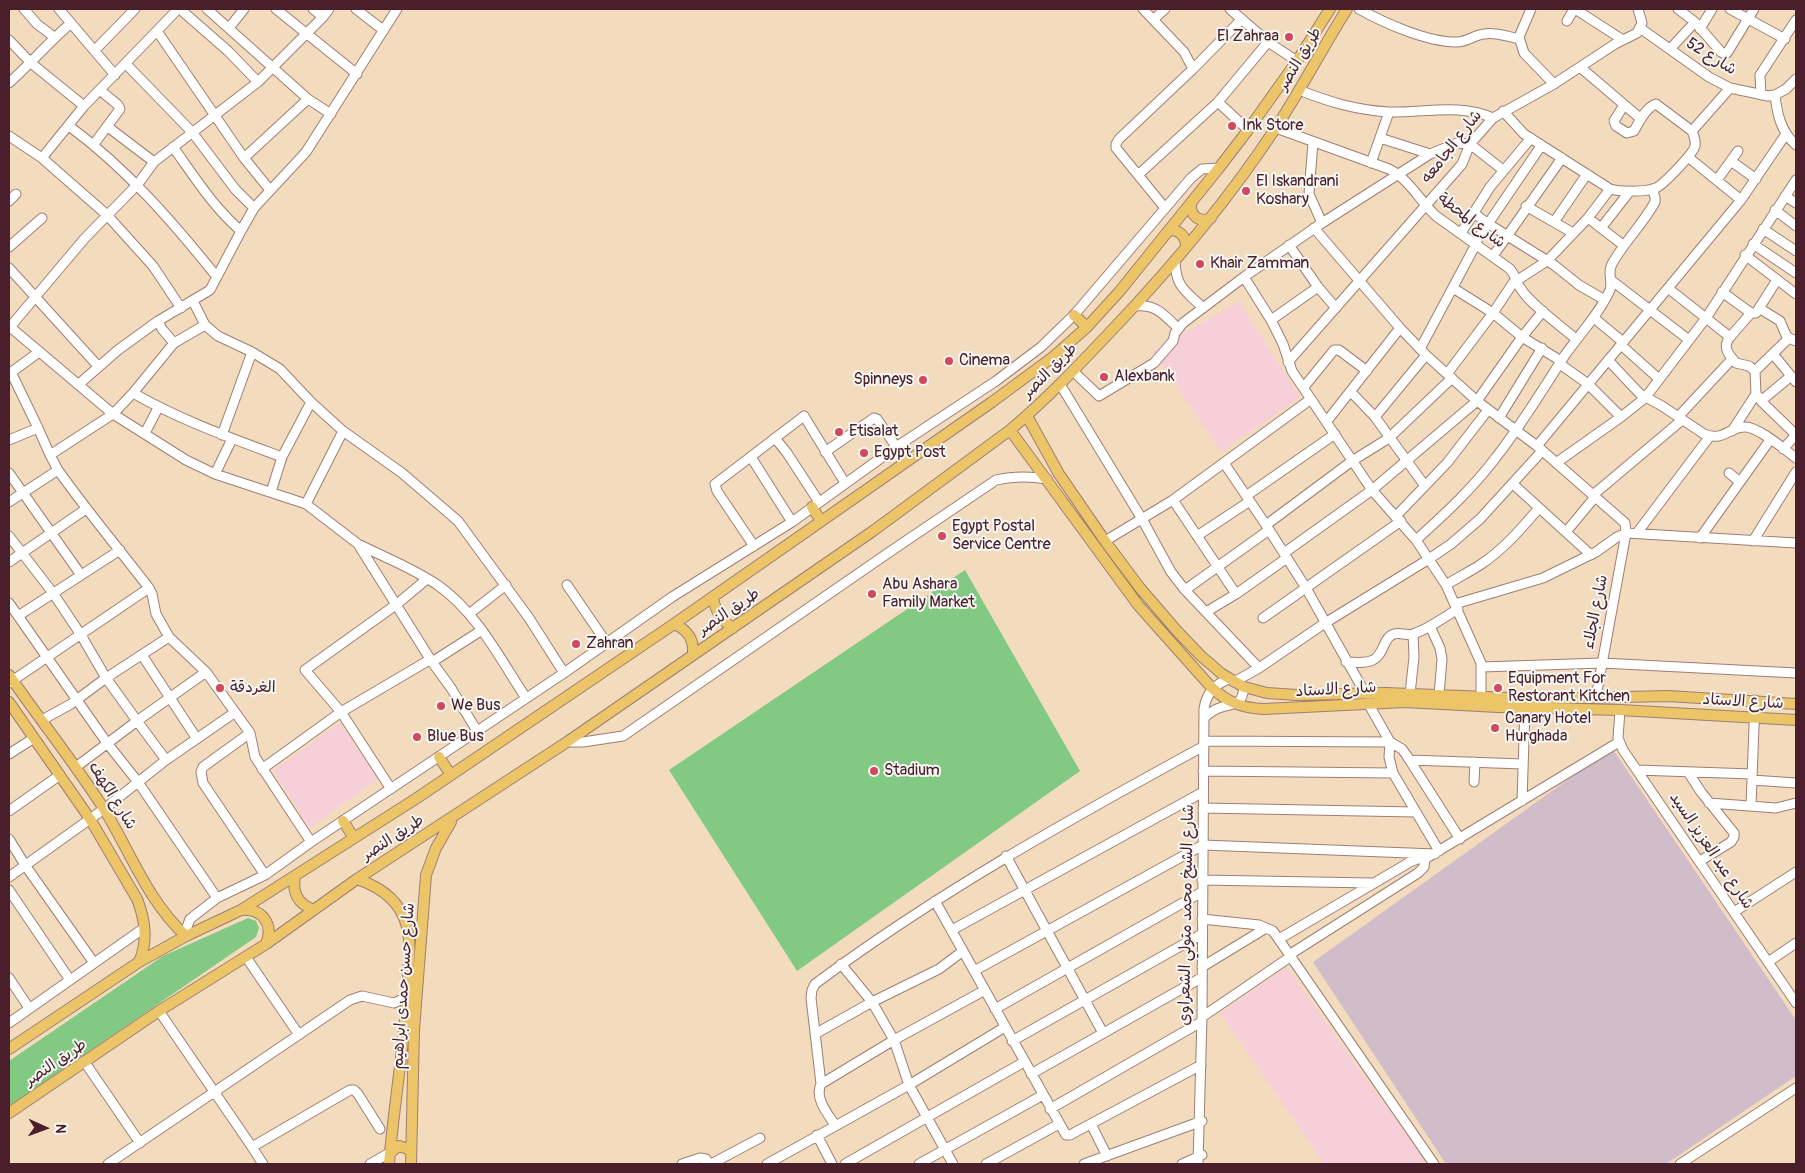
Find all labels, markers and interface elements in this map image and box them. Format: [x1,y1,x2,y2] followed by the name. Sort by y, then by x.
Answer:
[1274,24,1326,94] street label: طريق النصر
[1217,27,1279,47] place label: El Zahraa
[1283,31,1295,43] marker: El Zahraa
[1682,34,1740,80] street label: شارع 52
[1417,107,1487,187] street label: شارع الجامعه
[1242,116,1303,136] place label: Ink Store
[1226,120,1238,132] marker: Ink Store
[1256,172,1338,210] place label: El Iskandrani Koshary
[1240,185,1252,197] marker: El Iskandrani Koshary
[1433,189,1509,253] street label: شارع المحطة
[1210,254,1309,274] place label: Khair Zamman
[1194,258,1206,270] marker: Khair Zamman
[1018,339,1082,403] street label: طريق النصر
[959,351,1010,371] place label: Cinema
[943,355,955,367] marker: Cinema
[1114,367,1175,387] place label: Alexbank
[853,370,913,390] place label: Spinneys
[1098,371,1110,383] marker: Alexbank
[917,374,929,386] marker: Spinneys
[849,422,898,442] place label: Etisalat
[833,426,845,438] marker: Etisalat
[874,443,946,463] place label: Egypt Post
[858,447,870,459] marker: Egypt Post
[952,517,1051,555] place label: Egypt Postal Service Centre
[936,530,948,542] marker: Egypt Postal Service Centre
[1579,573,1613,651] street label: شارع الجلاء
[882,575,975,613] place label: Abu Ashara Family Market
[694,584,764,640] street label: طريق النصر
[866,588,878,600] marker: Abu Ashara Family Market
[586,634,634,654] place label: Zahran
[570,638,582,650] marker: Zahran
[1508,669,1630,707] place label: Equipment For Restorant Kitchen
[230,678,276,698] place label: الغردقة
[1295,678,1377,702] street label: شارع الاستاد
[214,682,226,694] marker: الغردقة
[1492,682,1504,694] marker: Equipment For Restorant Kitchen
[1702,690,1784,714] street label: شارع الاستاد
[451,696,500,716] place label: We Bus
[435,700,447,712] marker: We Bus
[1505,709,1591,747] place label: Canary Hotel Hurghada
[1489,722,1501,734] marker: Canary Hotel Hurghada
[427,727,484,747] place label: Blue Bus
[411,731,423,743] marker: Blue Bus
[84,759,140,833] street label: شارع الكهف
[884,761,940,781] place label: Stadium
[868,765,880,777] marker: Stadium
[1665,789,1757,913] street label: شارع عبد العزيز السيد
[1175,804,1199,1026] street label: شارع الشيخ محمد متولي الشعراوى
[358,811,428,865] street label: طريق النصر
[389,902,419,1070] street label: شارع حسن حمدى ابراهيم
[21,1035,91,1091] street label: طريق النصر
[20,1103,70,1153] north arrow
[52,1124,69,1134] text: N

